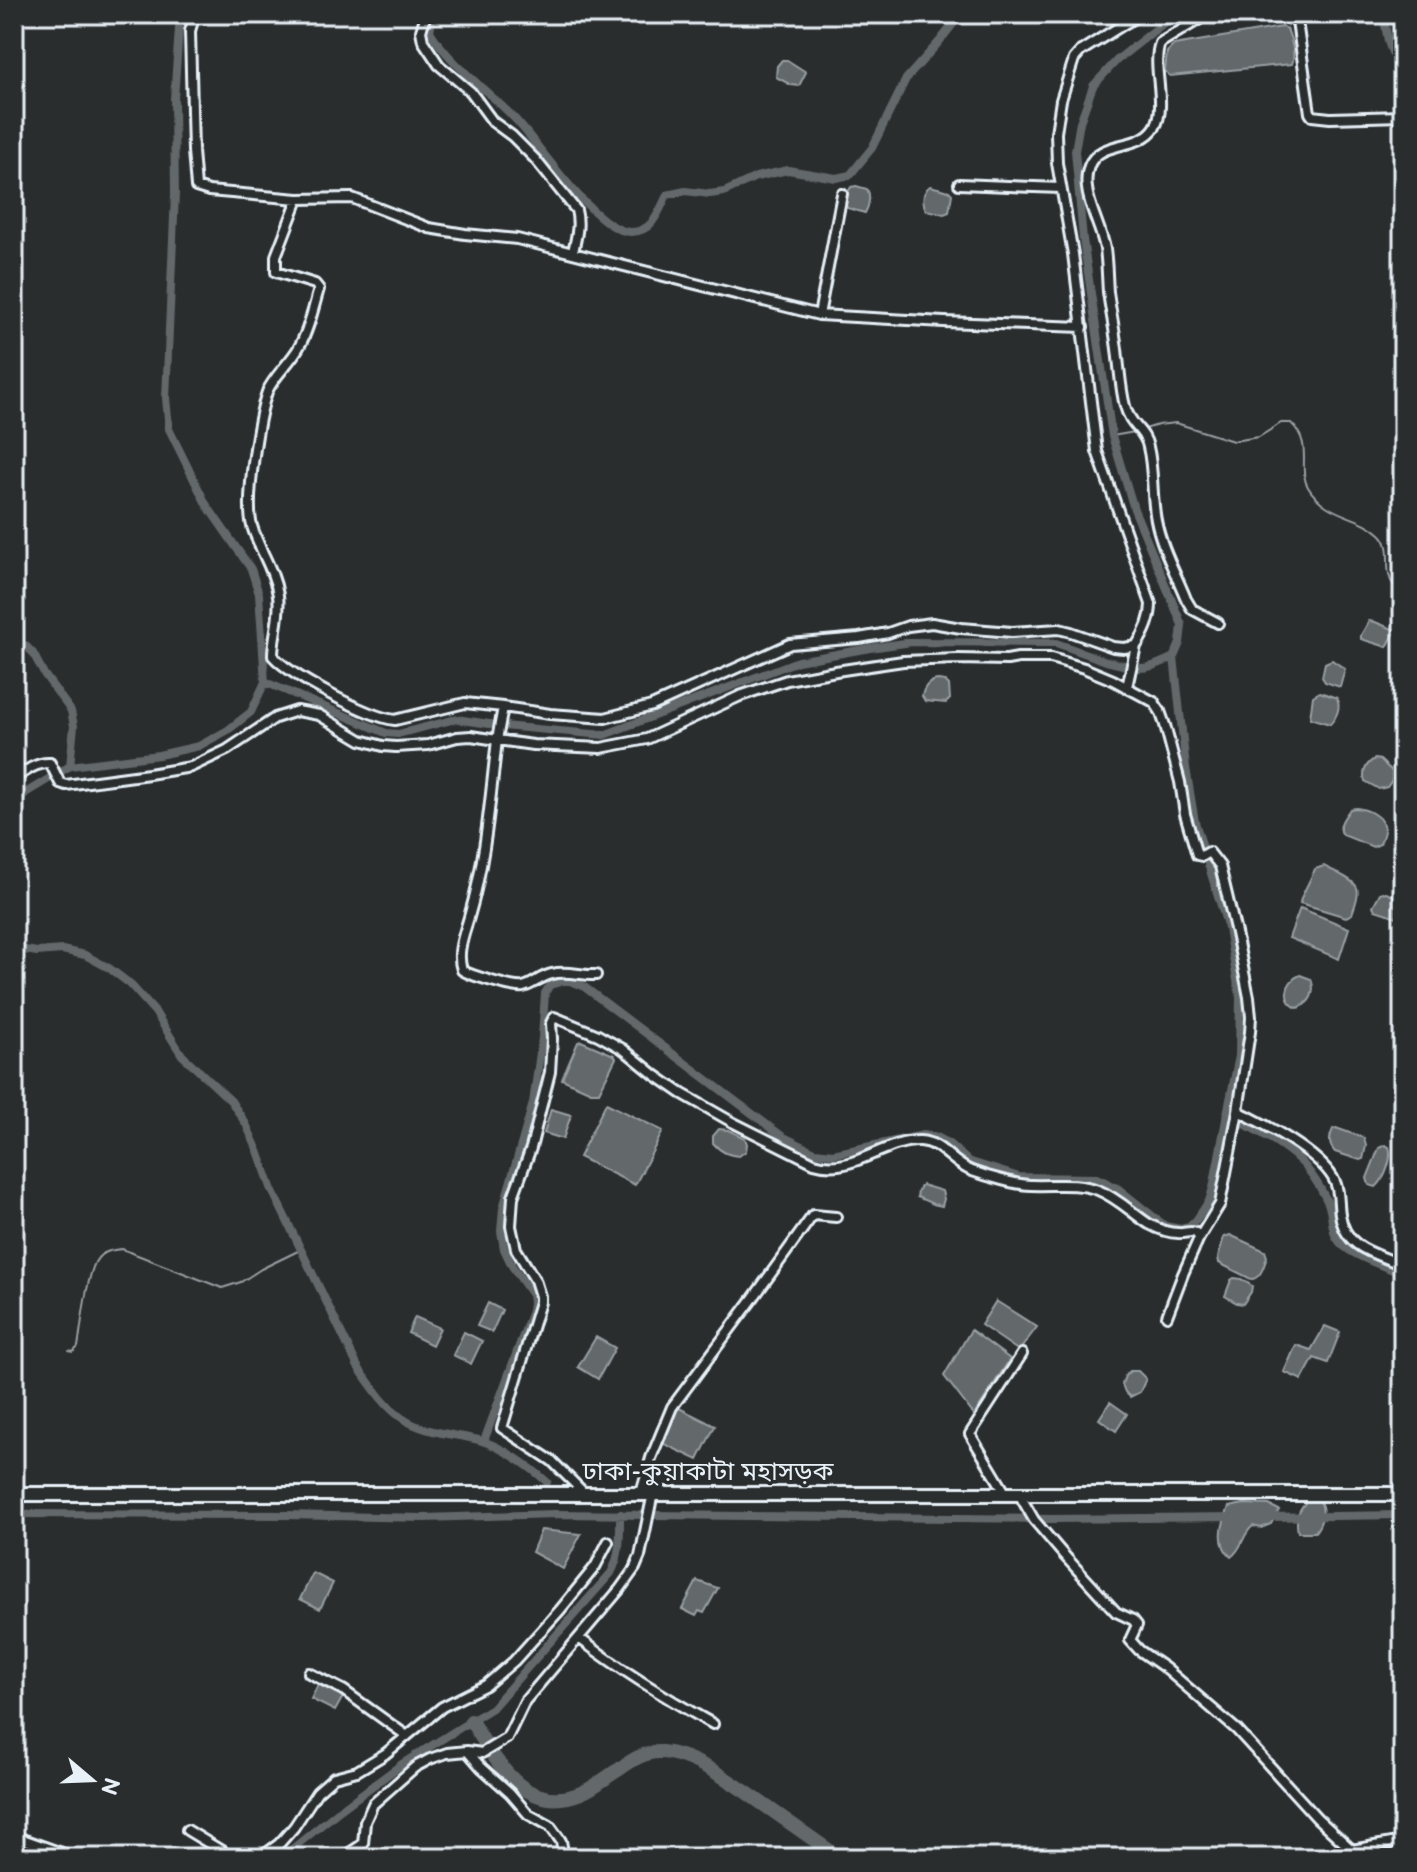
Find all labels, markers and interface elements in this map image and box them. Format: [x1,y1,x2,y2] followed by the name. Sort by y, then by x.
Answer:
[581,1457,835,1488] street label: ঢাকা-কুয়াকাটা মহাসড়ক
[52,1740,132,1820] north arrow
[94,1774,125,1798] text: N

